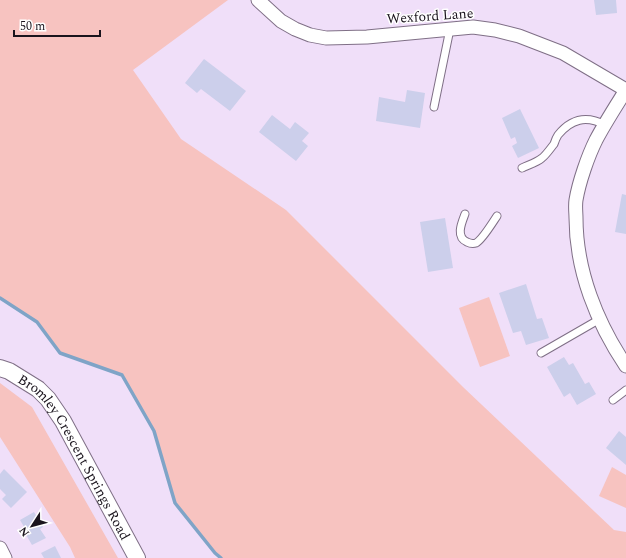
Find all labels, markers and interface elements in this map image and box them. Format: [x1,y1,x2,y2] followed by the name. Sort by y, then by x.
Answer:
[386,2,474,30] street label: Wexford Lane
[14,12,100,38] scale bar
[20,17,45,36] text: 50 m
[14,369,136,544] street label: Bromley Crescent Springs Road
[12,506,52,546] north arrow
[15,523,34,540] text: N

